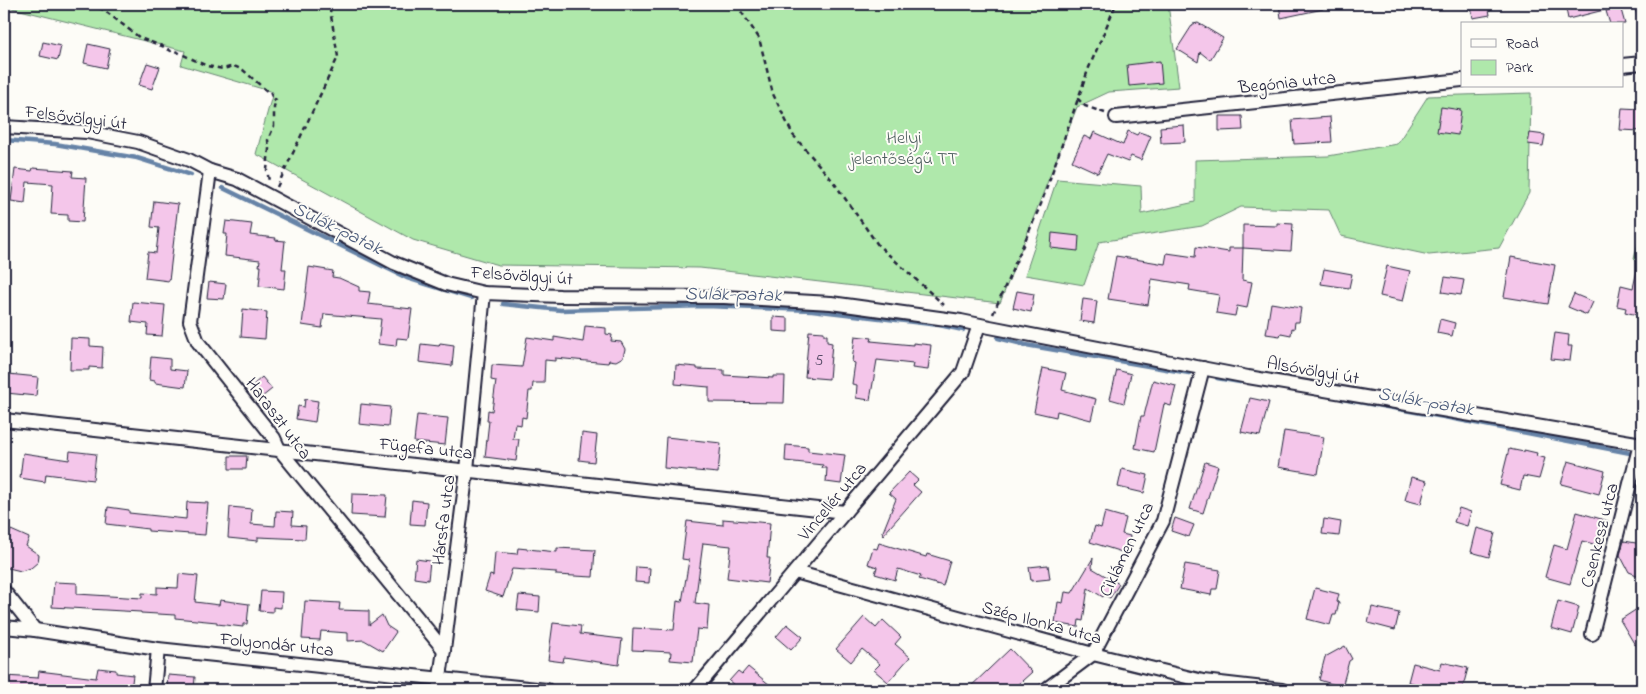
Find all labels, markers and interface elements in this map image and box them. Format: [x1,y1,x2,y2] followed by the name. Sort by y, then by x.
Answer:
[1461,22,1624,88] legend
[1506,33,1539,55] text: Road
[1506,57,1534,79] text: Park
[1236,66,1337,103] street label: Begónia utca
[22,100,128,139] street label: Felsővölgyi út
[848,126,958,174] park label: Helyi jelentőségű TT
[287,196,387,263] water label: Sulák-patak
[469,260,574,295] street label: Felsővölgyi út
[684,281,782,310] water label: Sulák-patak
[815,350,824,372] house number: 5
[1264,351,1361,394] street label: Alsóvölgyi út
[238,373,317,466] street label: Haraszt utca
[1376,381,1476,424] water label: Sulák-patak
[377,432,474,469] street label: Fügefa utca
[792,457,874,548] street label: Vincellér utca
[427,474,463,567] street label: Hársfa utca
[1575,480,1627,591] street label: Csenkesz utca
[1094,498,1162,602] street label: Ciklámen utca
[979,595,1104,652] street label: Szép Ilonka utca
[218,627,335,665] street label: Folyondár utca

